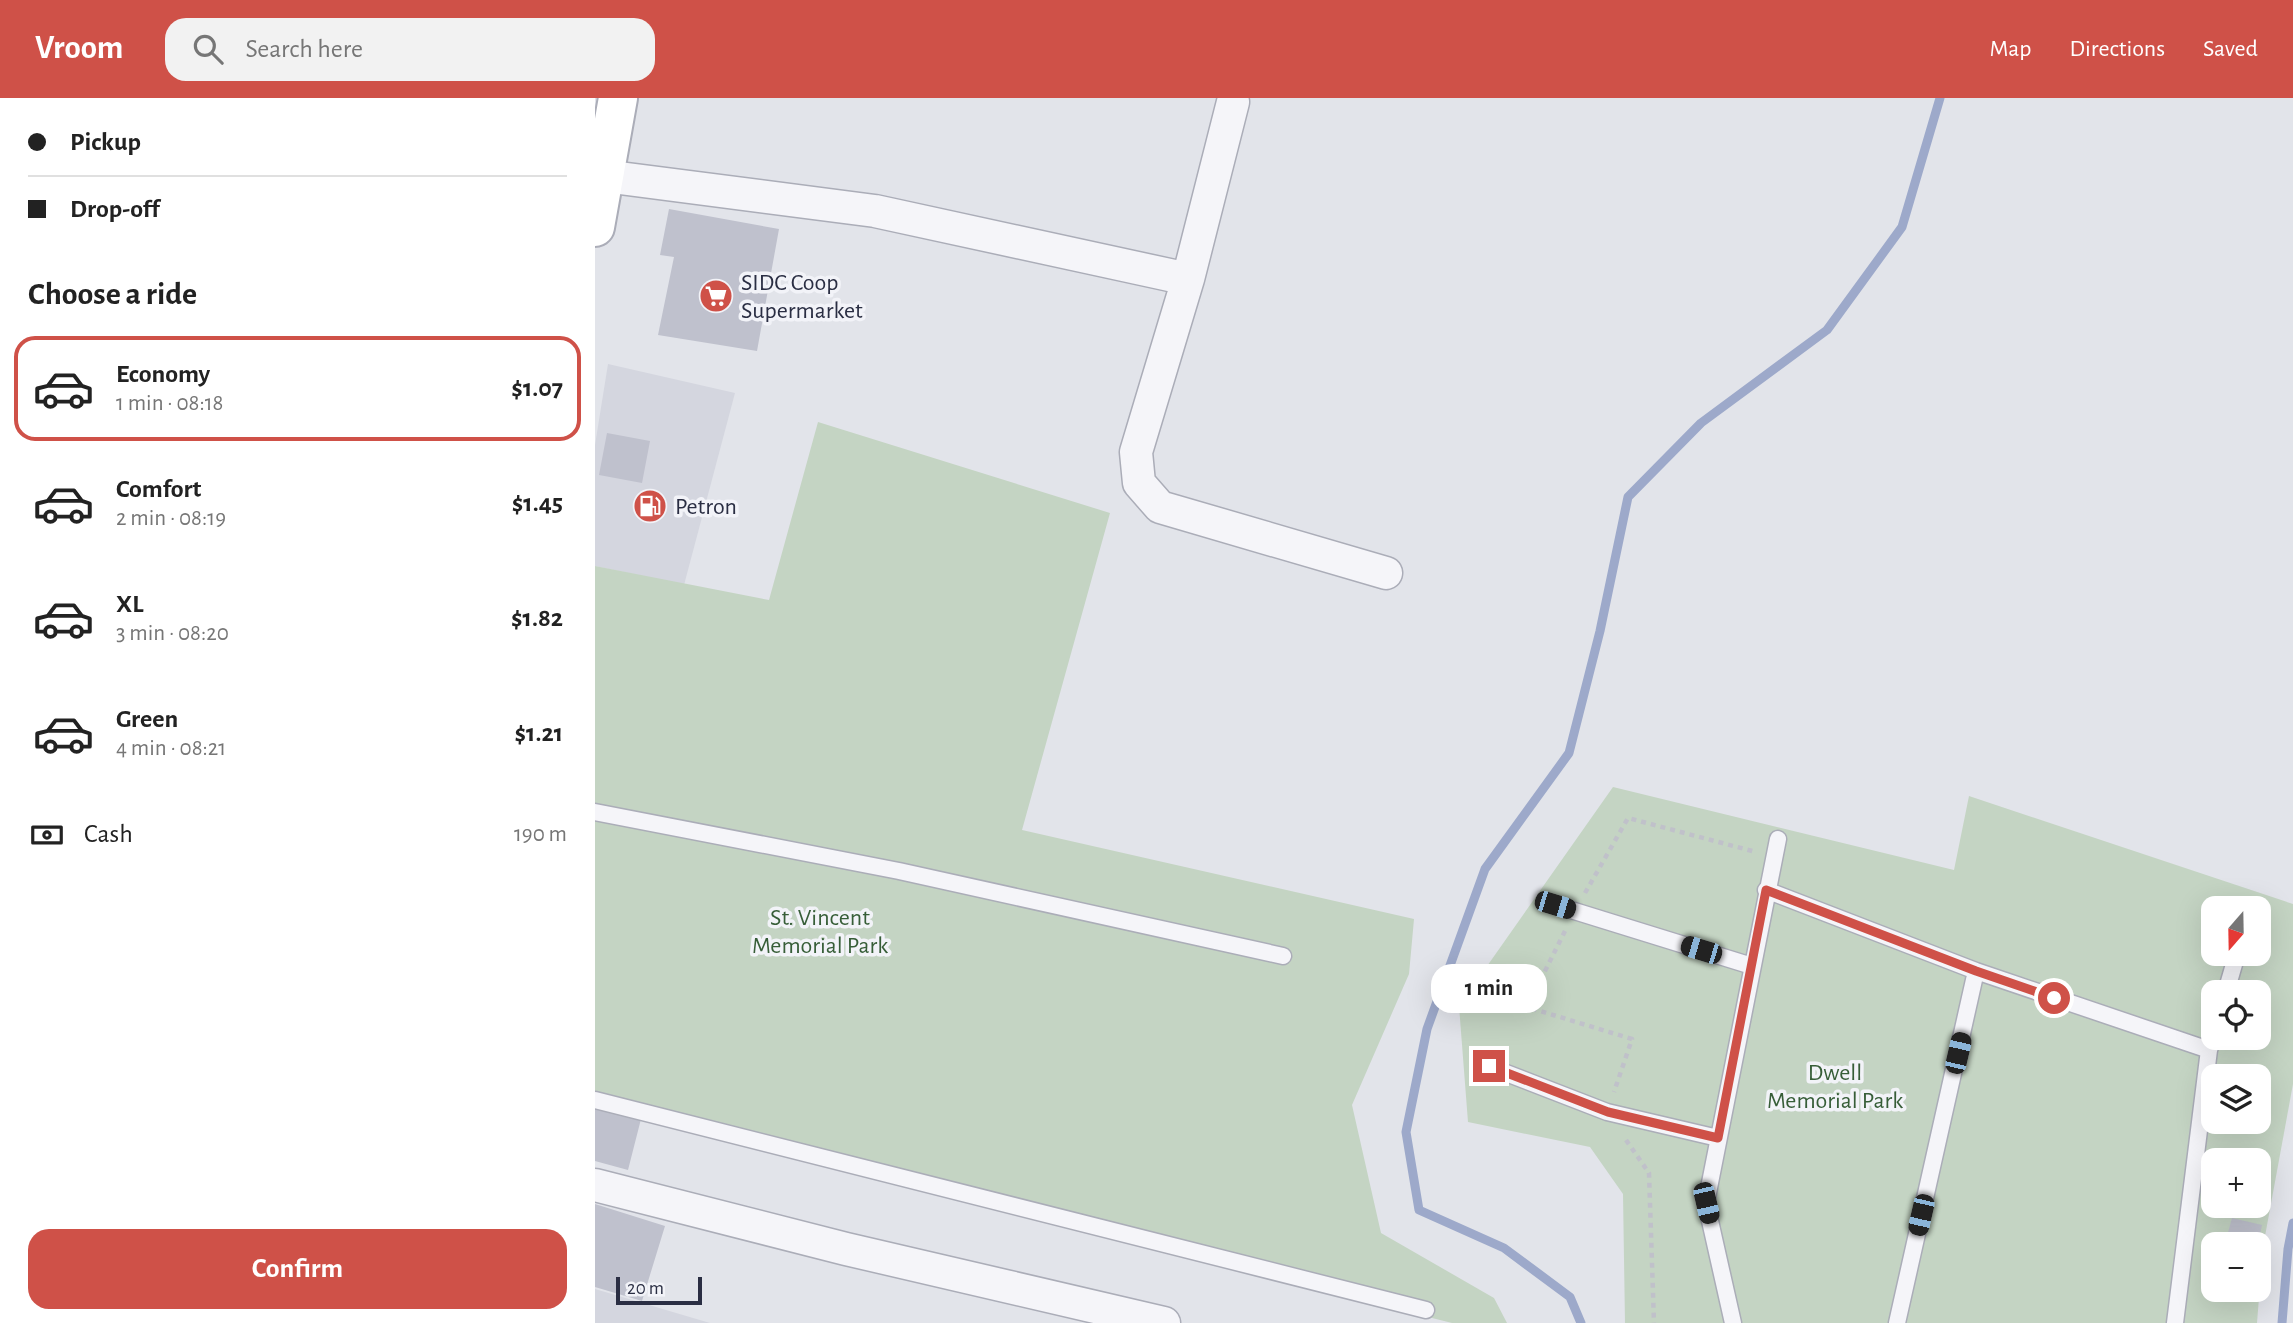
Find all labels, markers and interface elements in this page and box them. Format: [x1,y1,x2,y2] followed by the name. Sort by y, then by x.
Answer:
[165,18,655,81] search box
[189,30,227,68] icon: search
[35,32,123,65] text: Vroom
[245,36,363,62] text: Search here
[1989,37,2031,61] text: Map
[2069,37,2165,61] text: Directions
[2203,37,2258,61] text: Saved
[70,129,141,155] text: Pickup
[70,196,159,222] text: Drop-off
[741,271,863,323] place label: SIDC Coop Supermarket
[697,277,735,315] supermarket icon: SIDC Coop Supermarket
[28,278,197,310] text: Choose a ride
[32,357,95,420] icon: car
[116,361,210,387] text: Economy
[511,375,563,401] text: $1.07
[116,392,224,415] text: 1 min · 08:18
[32,472,95,535] icon: car
[116,476,201,502] text: Comfort
[631,487,669,525] fuel station icon: Petron
[512,490,563,516] text: $1.45
[675,495,737,519] place label: Petron
[116,507,226,530] text: 2 min · 08:19
[32,587,95,650] icon: car
[116,591,143,617] text: XL
[511,605,563,631] text: $1.82
[116,622,229,645] text: 3 min · 08:20
[32,702,95,765] icon: car
[116,706,178,732] text: Green
[514,720,563,746] text: $1.21
[116,737,226,760] text: 4 min · 08:21
[28,816,66,854] icon: cash
[84,821,133,847] text: Cash
[514,823,567,846] text: 190 m
[1532,889,1579,921] car
[2201,896,2271,966] north arrow
[2201,896,2271,1302] map controls
[752,906,888,958] park label: St. Vincent Memorial Park
[1678,934,1725,966] car
[1431,964,1547,1014] callout: 1 min
[1465,977,1513,1000] text: 1 min
[2201,980,2271,1050] button: locate
[2038,982,2070,1014] route start
[1944,1030,1973,1076] car
[1473,1050,1505,1082] route end
[1767,1061,1903,1113] park label: Dwell Memorial Park
[2201,1064,2271,1134] button: layers
[2201,1148,2271,1218] button: +
[1692,1180,1721,1226] car
[1907,1192,1936,1238] car
[28,1229,567,1309] button: Confirm
[2201,1232,2271,1302] button: −
[616,1274,702,1306] scale bar
[627,1279,664,1298] text: 20 m

